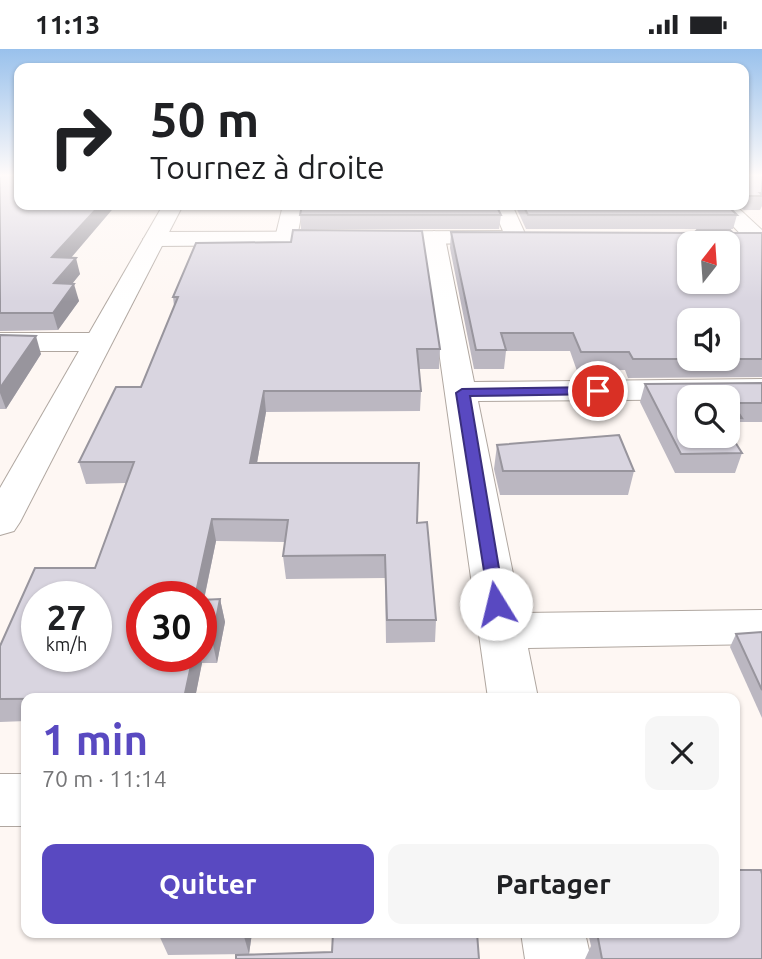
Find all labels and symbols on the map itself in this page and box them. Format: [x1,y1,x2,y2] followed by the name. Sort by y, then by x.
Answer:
[677,231,740,294] north arrow
[568,361,628,421] pin
[459,567,533,641] position arrow
[126,581,217,672] speed limit sign: 30

